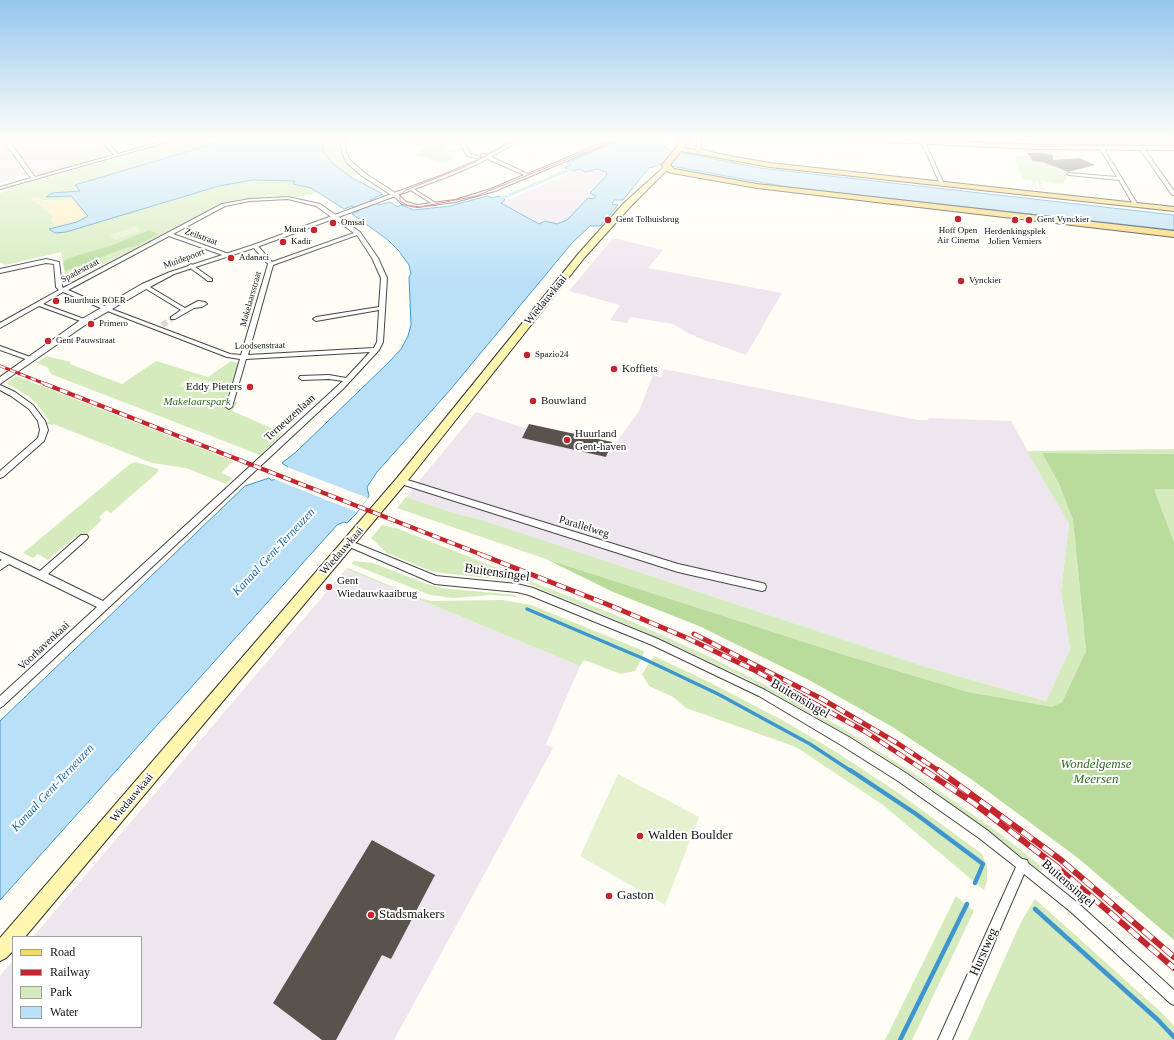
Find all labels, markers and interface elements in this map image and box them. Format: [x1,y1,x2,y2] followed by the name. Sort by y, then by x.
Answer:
[953,214,963,224] marker: Hoff Open Air Cinema
[603,215,613,225] marker: Gent Tolhuisbrug
[616,215,679,225] place label: Gent Tolhuisbrug
[1010,215,1020,225] marker: Herdenkingsplek Jolien Verniers
[1024,215,1034,225] marker: Gent Vynckier
[1037,215,1089,225] place label: Gent Vynckier
[328,218,338,228] marker: Omsai
[341,218,364,228] place label: Omsai
[284,225,306,235] place label: Murat
[309,225,319,235] marker: Murat
[183,226,219,248] street label: Zeilstraat
[937,226,979,247] place label: Hoff Open Air Cinema
[984,227,1046,248] place label: Herdenkingsplek Jolien Verniers
[278,237,288,247] marker: Kadir
[291,237,311,247] place label: Kadir
[162,247,206,271] street label: Muidepoort
[226,253,236,263] marker: Adanaci
[239,253,269,263] place label: Adanaci
[59,256,101,286] street label: Spadestraat
[238,270,264,328] street label: Makelaarsstraat
[522,273,570,327] street label: Wiedauwkaai
[956,276,966,286] marker: Vynckier
[969,276,1001,286] place label: Vynckier
[51,296,61,306] marker: Buurthuis ROER
[64,296,126,306] place label: Buurthuis ROER
[86,319,96,329] marker: Primero
[99,319,128,329] place label: Primero
[43,336,53,346] marker: Gent Pauwstraat
[56,336,115,346] place label: Gent Pauwstraat
[235,340,285,352] street label: Loodsenstraat
[522,350,532,360] marker: Spazio24
[535,350,568,360] place label: Spazio24
[622,362,658,376] place label: Koffiets
[609,364,619,374] marker: Koffiets
[186,380,242,394] place label: Eddy Pieters
[245,382,255,392] marker: Eddy Pieters
[262,392,318,444] street label: Terneuzenlaan
[541,394,586,408] place label: Bouwland
[163,395,231,409] park label: Makelaarspark
[528,396,538,406] marker: Bouwland
[575,427,626,453] place label: Huurland Gent-haven
[562,435,572,445] marker: Huurland Gent-haven
[230,505,318,599] water label: Kanaal Gent-Terneuzen
[557,513,611,541] street label: Parallelweg
[317,524,367,578] street label: Wiedauwkaai
[463,561,531,585] street label: Buitensingel
[337,574,417,600] place label: Gent Wiedauwkaaibrug
[324,582,334,592] marker: Gent Wiedauwkaaibrug
[15,619,73,673] street label: Voorhavenkaai
[768,676,832,722] street label: Buitensingel
[9,741,97,835] water label: Kanaal Gent-Terneuzen
[1060,757,1132,788] park label: Wondelgemse Meersen
[108,771,156,825] street label: Wiedauwkaai
[648,828,733,844] place label: Walden Boulder
[635,831,645,841] marker: Walden Boulder
[1038,857,1098,911] street label: Buitensingel
[617,888,654,904] place label: Gaston
[604,891,614,901] marker: Gaston
[379,907,445,923] place label: Stadsmakers
[366,910,376,920] marker: Stadsmakers
[967,926,1001,978] street label: Hurstweg
[12,936,142,1028] legend
[50,945,75,959] text: Road
[50,965,90,979] text: Railway
[50,985,72,999] text: Park
[50,1005,78,1019] text: Water

